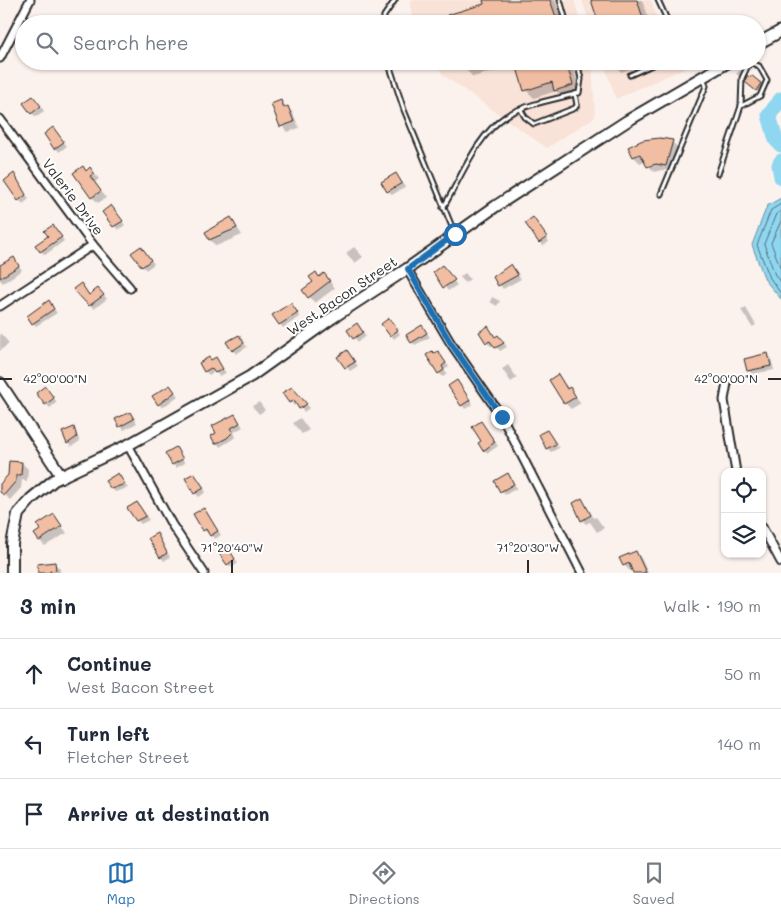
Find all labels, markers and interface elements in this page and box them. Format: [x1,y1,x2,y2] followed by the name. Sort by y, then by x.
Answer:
[15,15,766,70] search box
[33,29,61,57] icon: search
[73,30,189,55] text: Search here
[38,154,108,239] street label: Valerie Drive
[444,223,467,246] route start
[283,252,401,340] street label: West Bacon Street
[23,370,87,386] text: 42°00'00"N
[694,370,758,386] text: 42°00'00"N
[491,406,514,429] route end
[721,468,766,558] map controls
[721,468,766,513] button: locate
[721,513,766,558] button: layers
[201,539,263,555] text: 71°20'40"W
[497,539,559,555] text: 71°20'30"W
[20,592,76,619] text: 3 min
[663,595,761,616] text: Walk · 190 m
[67,651,152,676] text: Continue
[20,660,48,688] icon: ahead
[724,663,761,684] text: 50 m
[67,676,215,697] text: West Bacon Street
[67,721,150,746] text: Turn left
[20,730,48,758] icon: left
[717,733,761,754] text: 140 m
[67,746,189,767] text: Fletcher Street
[20,800,48,828] icon: arrive
[67,801,270,826] text: Arrive at destination
[107,859,135,908] tab: Map
[348,859,420,908] tab: Directions
[633,859,674,908] tab: Saved

